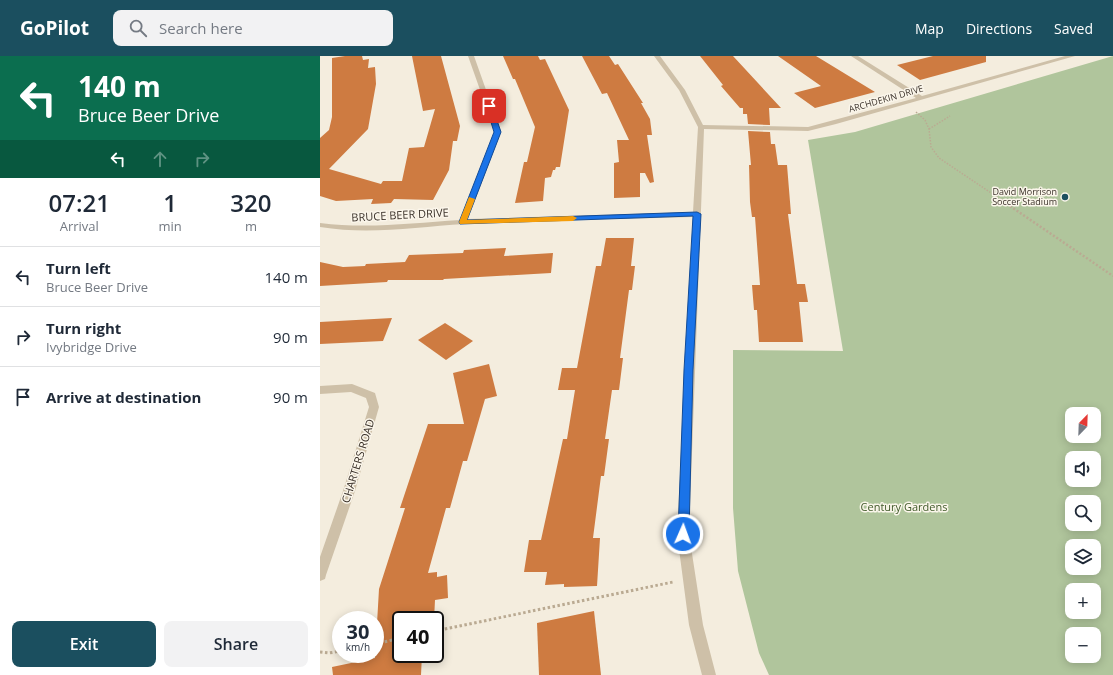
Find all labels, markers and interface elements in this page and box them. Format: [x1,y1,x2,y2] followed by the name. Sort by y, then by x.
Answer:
[113,10,393,46] search box
[20,15,89,41] text: GoPilot
[127,17,149,39] icon: search
[159,18,243,38] text: Search here
[915,19,944,38] text: Map
[966,19,1032,38] text: Directions
[1054,19,1093,38] text: Saved
[78,67,161,105] text: 140 m
[12,72,64,124] icon: left
[847,82,925,115] street label: ARCHDEKIN DRIVE
[472,89,506,123] pin
[478,95,500,117] icon: arrive
[78,103,219,127] text: Bruce Beer Drive
[107,148,129,170] icon: left
[149,148,171,170] icon: ahead
[191,148,213,170] icon: right
[992,185,1057,208] place label: David Morrison Soccer Stadium
[49,186,110,219] text: 07:21
[163,186,177,219] text: 1
[230,186,271,219] text: 320
[1060,192,1070,202] marker: David Morrison Soccer Stadium
[351,204,449,225] street label: BRUCE BEER DRIVE
[60,217,99,235] text: Arrival
[159,217,182,235] text: min
[245,217,257,235] text: m
[46,258,111,278] text: Turn left
[12,266,34,288] icon: left
[264,267,308,287] text: 140 m
[46,278,148,296] text: Bruce Beer Drive
[46,318,121,338] text: Turn right
[12,326,34,348] icon: right
[273,327,308,347] text: 90 m
[46,338,137,356] text: Ivybridge Drive
[12,386,34,408] icon: arrive
[46,387,201,407] text: Arrive at destination
[273,387,308,407] text: 90 m
[1065,407,1101,443] north arrow
[1065,407,1101,663] map controls
[338,417,377,505] street label: CHARTERS ROAD
[1065,451,1101,487] button: sound
[1065,495,1101,531] button: search
[861,499,947,514] park label: Century Gardens
[662,513,704,555] position arrow
[1065,539,1101,575] button: layers
[1065,583,1101,619] button: +
[392,611,444,663] speed limit sign: 40
[347,618,369,645] text: 30
[12,621,156,667] button: Exit
[164,621,308,667] button: Share
[1065,627,1101,663] button: −
[346,640,370,654] text: km/h

